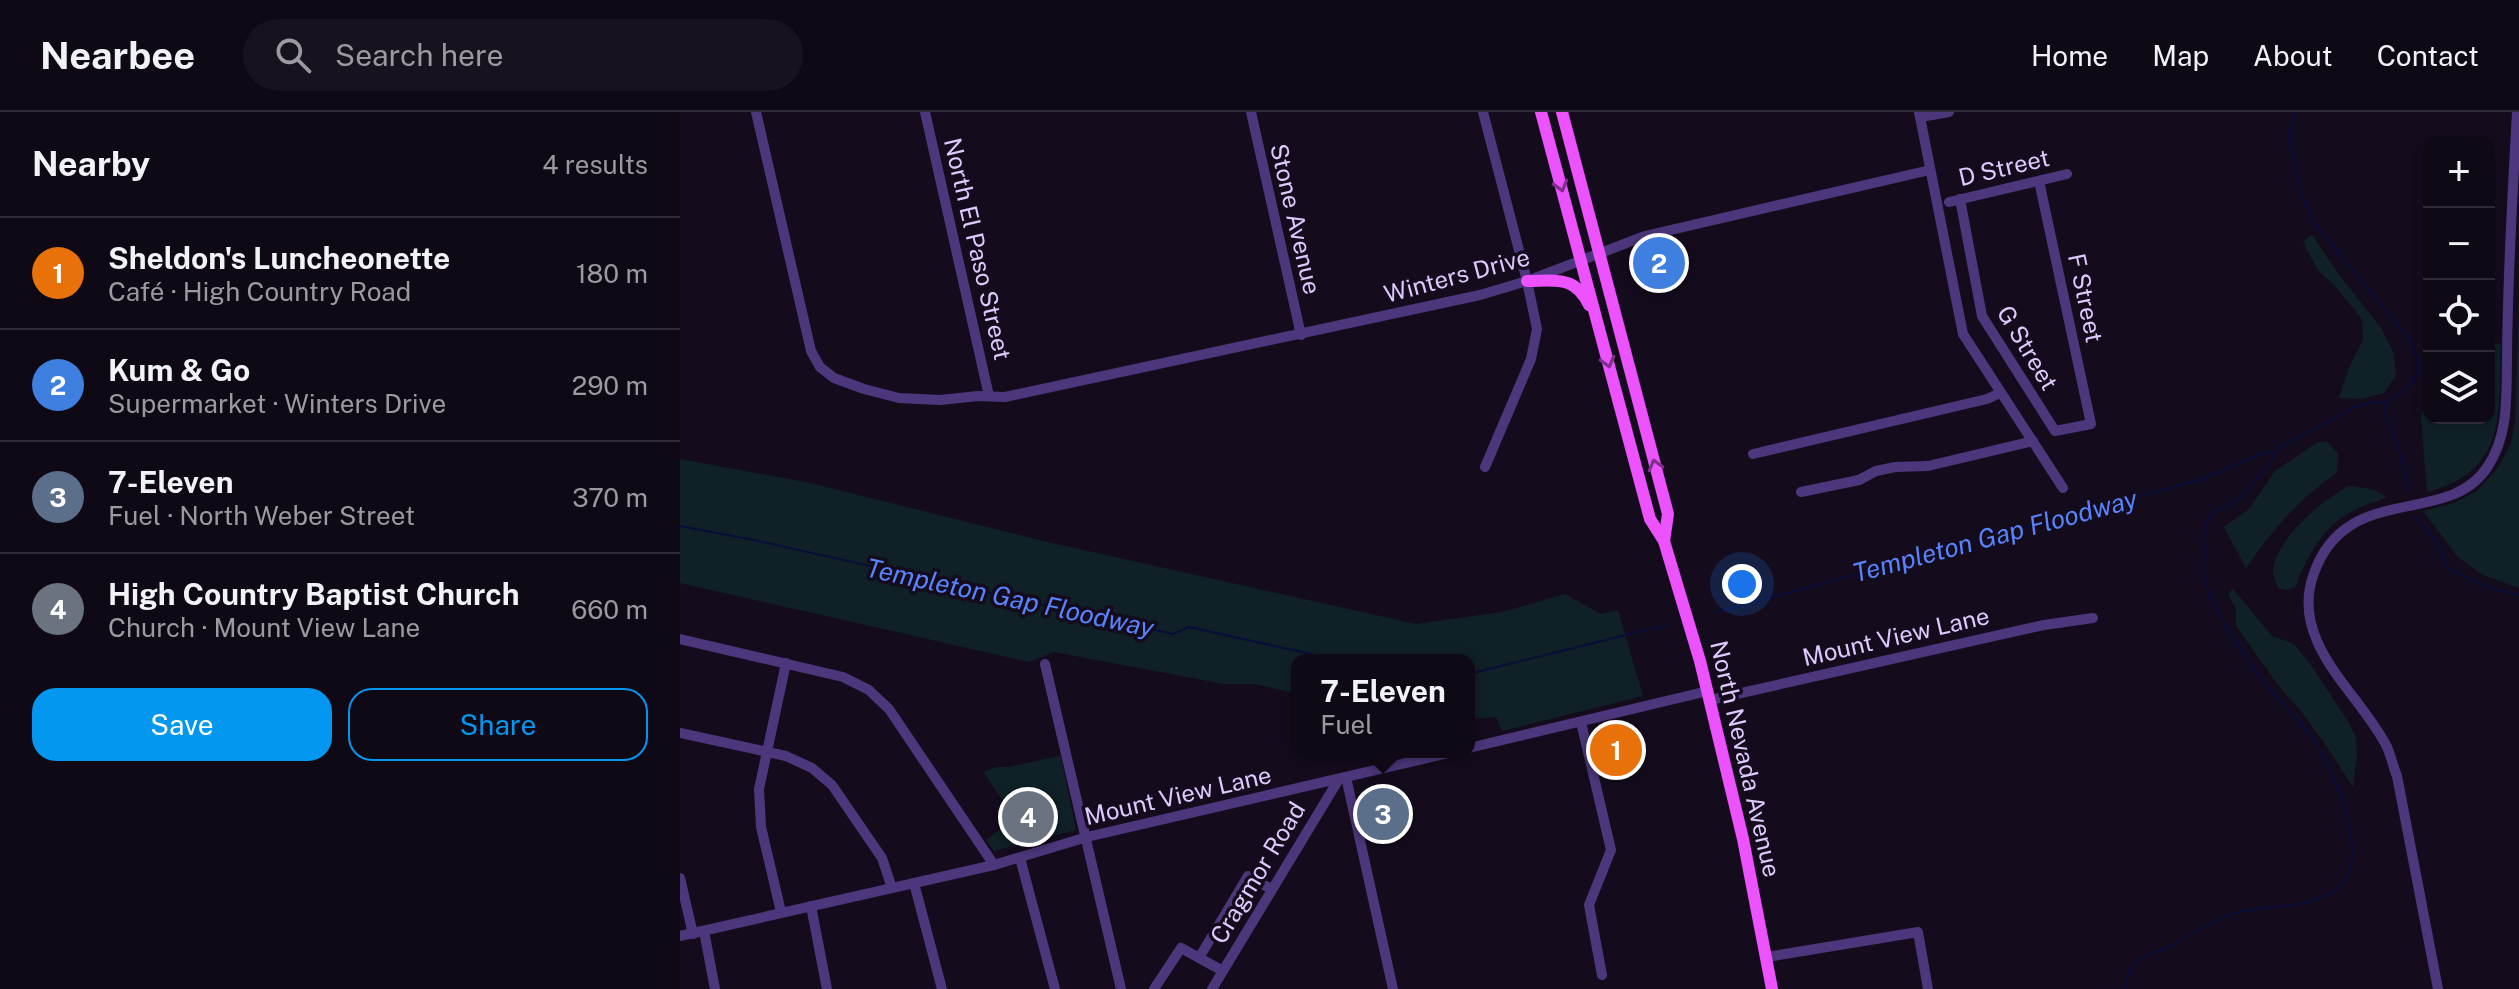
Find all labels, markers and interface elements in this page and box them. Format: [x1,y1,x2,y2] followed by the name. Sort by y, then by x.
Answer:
[243,19,803,91] search box
[40,33,195,78] text: Nearbee
[271,33,315,77] icon: search
[335,37,504,73] text: Search here
[2031,39,2108,72] text: Home
[2152,39,2209,72] text: Map
[2253,39,2333,72] text: About
[2377,39,2479,72] text: Contact
[939,135,1017,362] street label: North El Paso Street
[2423,136,2495,424] map controls
[2423,136,2495,208] button: +
[1265,141,1327,297] street label: Stone Avenue
[1956,143,2052,191] street label: D Street
[32,144,150,184] text: Nearby
[542,149,648,180] text: 4 results
[1551,179,1568,193] one-way arrow
[2423,208,2495,280] button: −
[1633,233,1685,293] pin: 2
[108,240,450,276] text: Sheldon's Luncheonette
[1381,242,1533,308] street label: Winters Drive
[2063,251,2109,345] street label: F Street
[52,258,64,289] text: 1
[576,258,648,289] text: 180 m
[108,276,411,307] text: Café · High Country Road
[2423,280,2495,352] button: locate
[1992,300,2064,395] street label: G Street
[108,352,250,388] text: Kum & Go
[2423,352,2495,424] button: layers
[1599,355,1616,369] one-way arrow
[50,370,66,401] text: 2
[572,370,648,401] text: 290 m
[108,388,446,419] text: Supermarket · Winters Drive
[1647,459,1664,473] one-way arrow
[108,464,233,500] text: 7-Eleven
[49,482,67,513] text: 3
[572,482,648,513] text: 370 m
[1849,482,2141,588] water label: Templeton Gap Floodway
[108,500,415,531] text: Fuel · North Weber Street
[864,552,1157,643] water label: Templeton Gap Floodway
[1722,564,1762,604] your location
[108,576,519,612] text: High Country Baptist Church
[49,594,67,625] text: 4
[571,594,648,625] text: 660 m
[1800,601,1992,671] street label: Mount View Lane
[108,612,420,643] text: Church · Mount View Lane
[1705,638,1787,880] street label: North Nevada Avenue
[1291,654,1475,758] popup
[1320,673,1446,709] text: 7-Eleven
[32,688,332,761] button: Save
[348,688,648,761] button: Share
[1320,709,1373,740] text: Fuel
[1590,720,1642,780] pin: 1
[1082,760,1274,830] street label: Mount View Lane
[1357,784,1409,844] pin: 3
[1002,787,1054,847] pin: 4
[1204,797,1310,948] street label: Cragmor Road

